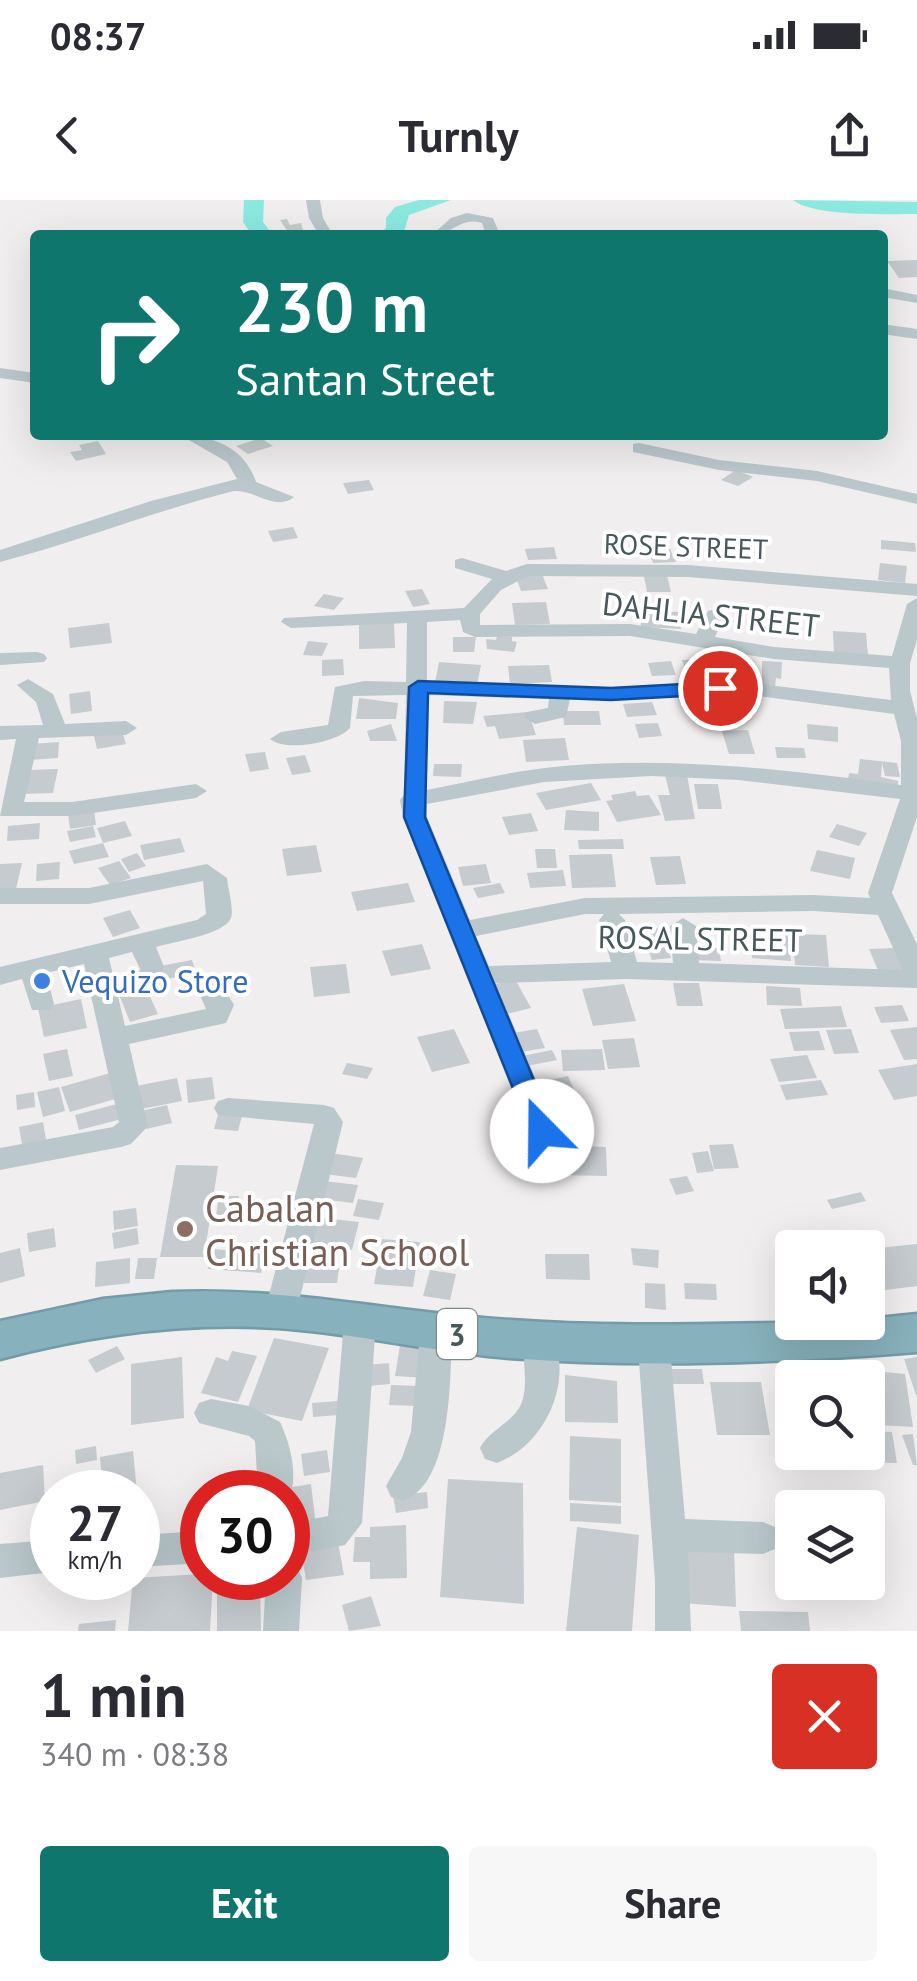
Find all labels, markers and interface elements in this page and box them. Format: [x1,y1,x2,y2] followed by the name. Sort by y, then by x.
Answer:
[50,11,146,60] text: 08:37
[398,106,519,164] text: Turnly
[40,108,95,163] icon: back
[822,108,877,163] icon: share
[235,261,428,351] text: 230 m
[70,270,200,400] icon: right
[235,349,495,407] text: Santan Street
[603,525,769,567] street label: ROSE STREET
[600,582,822,646] street label: DAHLIA STREET
[678,646,763,731] pin
[693,661,748,716] icon: arrive
[597,915,803,961] street label: ROSAL STREET
[61,960,249,1002] place label: Vequizo Store
[31,970,53,992] marker: Vequizo Store
[490,1079,594,1183] position arrow
[205,1183,469,1276] place label: Cabalan Christian School
[174,1218,196,1240] marker: Cabalan Christian School
[775,1230,885,1600] map controls
[775,1230,885,1340] button: sound
[437,1309,477,1359] road number: 3
[775,1360,885,1470] button: search
[180,1470,310,1600] speed limit sign: 30
[67,1490,123,1555] text: 27
[775,1490,885,1600] button: layers
[68,1544,122,1576] text: km/h
[40,1656,186,1734] text: 1 min
[772,1664,877,1769] button: close
[40,1733,229,1775] text: 340 m · 08:38
[40,1846,449,1961] button: Exit
[469,1846,877,1961] button: Share

